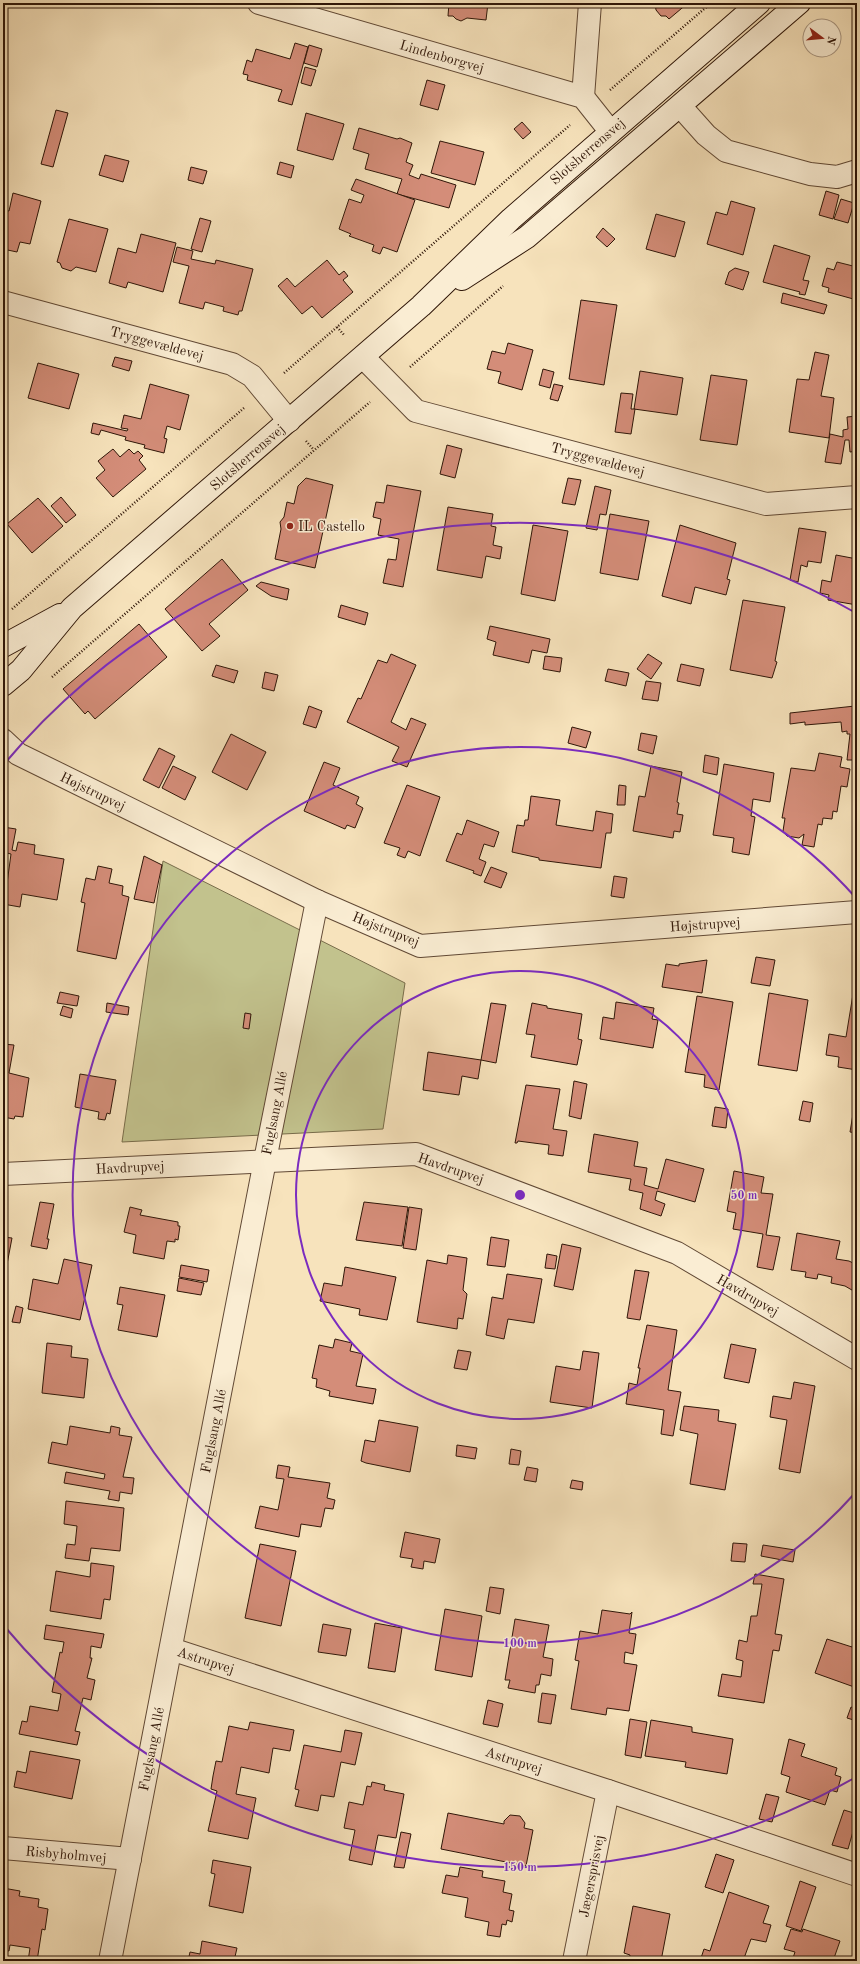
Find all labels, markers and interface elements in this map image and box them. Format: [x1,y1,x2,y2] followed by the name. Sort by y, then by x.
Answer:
[802,18,842,58] north arrow
[824,35,837,46] text: N
[398,38,486,76] street label: Lindenborgvej
[548,116,628,188] street label: Slotsherrensvej
[108,325,205,363] street label: Tryggevældevej
[208,422,288,494] street label: Slotsherrensvej
[549,441,646,479] street label: Tryggevældevej
[298,520,365,534] place label: IL Castello
[285,521,295,531] marker: IL Castello
[58,770,128,814] street label: Højstrupvej
[350,910,421,950] street label: Højstrupvej
[669,916,741,934] street label: Højstrupvej
[260,1070,290,1156] street label: Fuglsang Allé
[416,1151,486,1187] street label: Havdrupvej
[95,1159,165,1177] street label: Havdrupvej
[513,1188,527,1202] centre of rings
[731,1189,758,1202] text: 50 m
[714,1273,781,1319] street label: Havdrupvej
[199,1388,229,1474] street label: Fuglsang Allé
[503,1638,537,1650] text: 100 m
[175,1645,236,1677] street label: Astrupvej
[137,1706,167,1792] street label: Fuglsang Allé
[483,1745,544,1777] street label: Astrupvej
[577,1834,607,1919] street label: Jægersprisvej
[25,1844,107,1866] street label: Risbyholmvej
[503,1861,537,1874] text: 150 m

